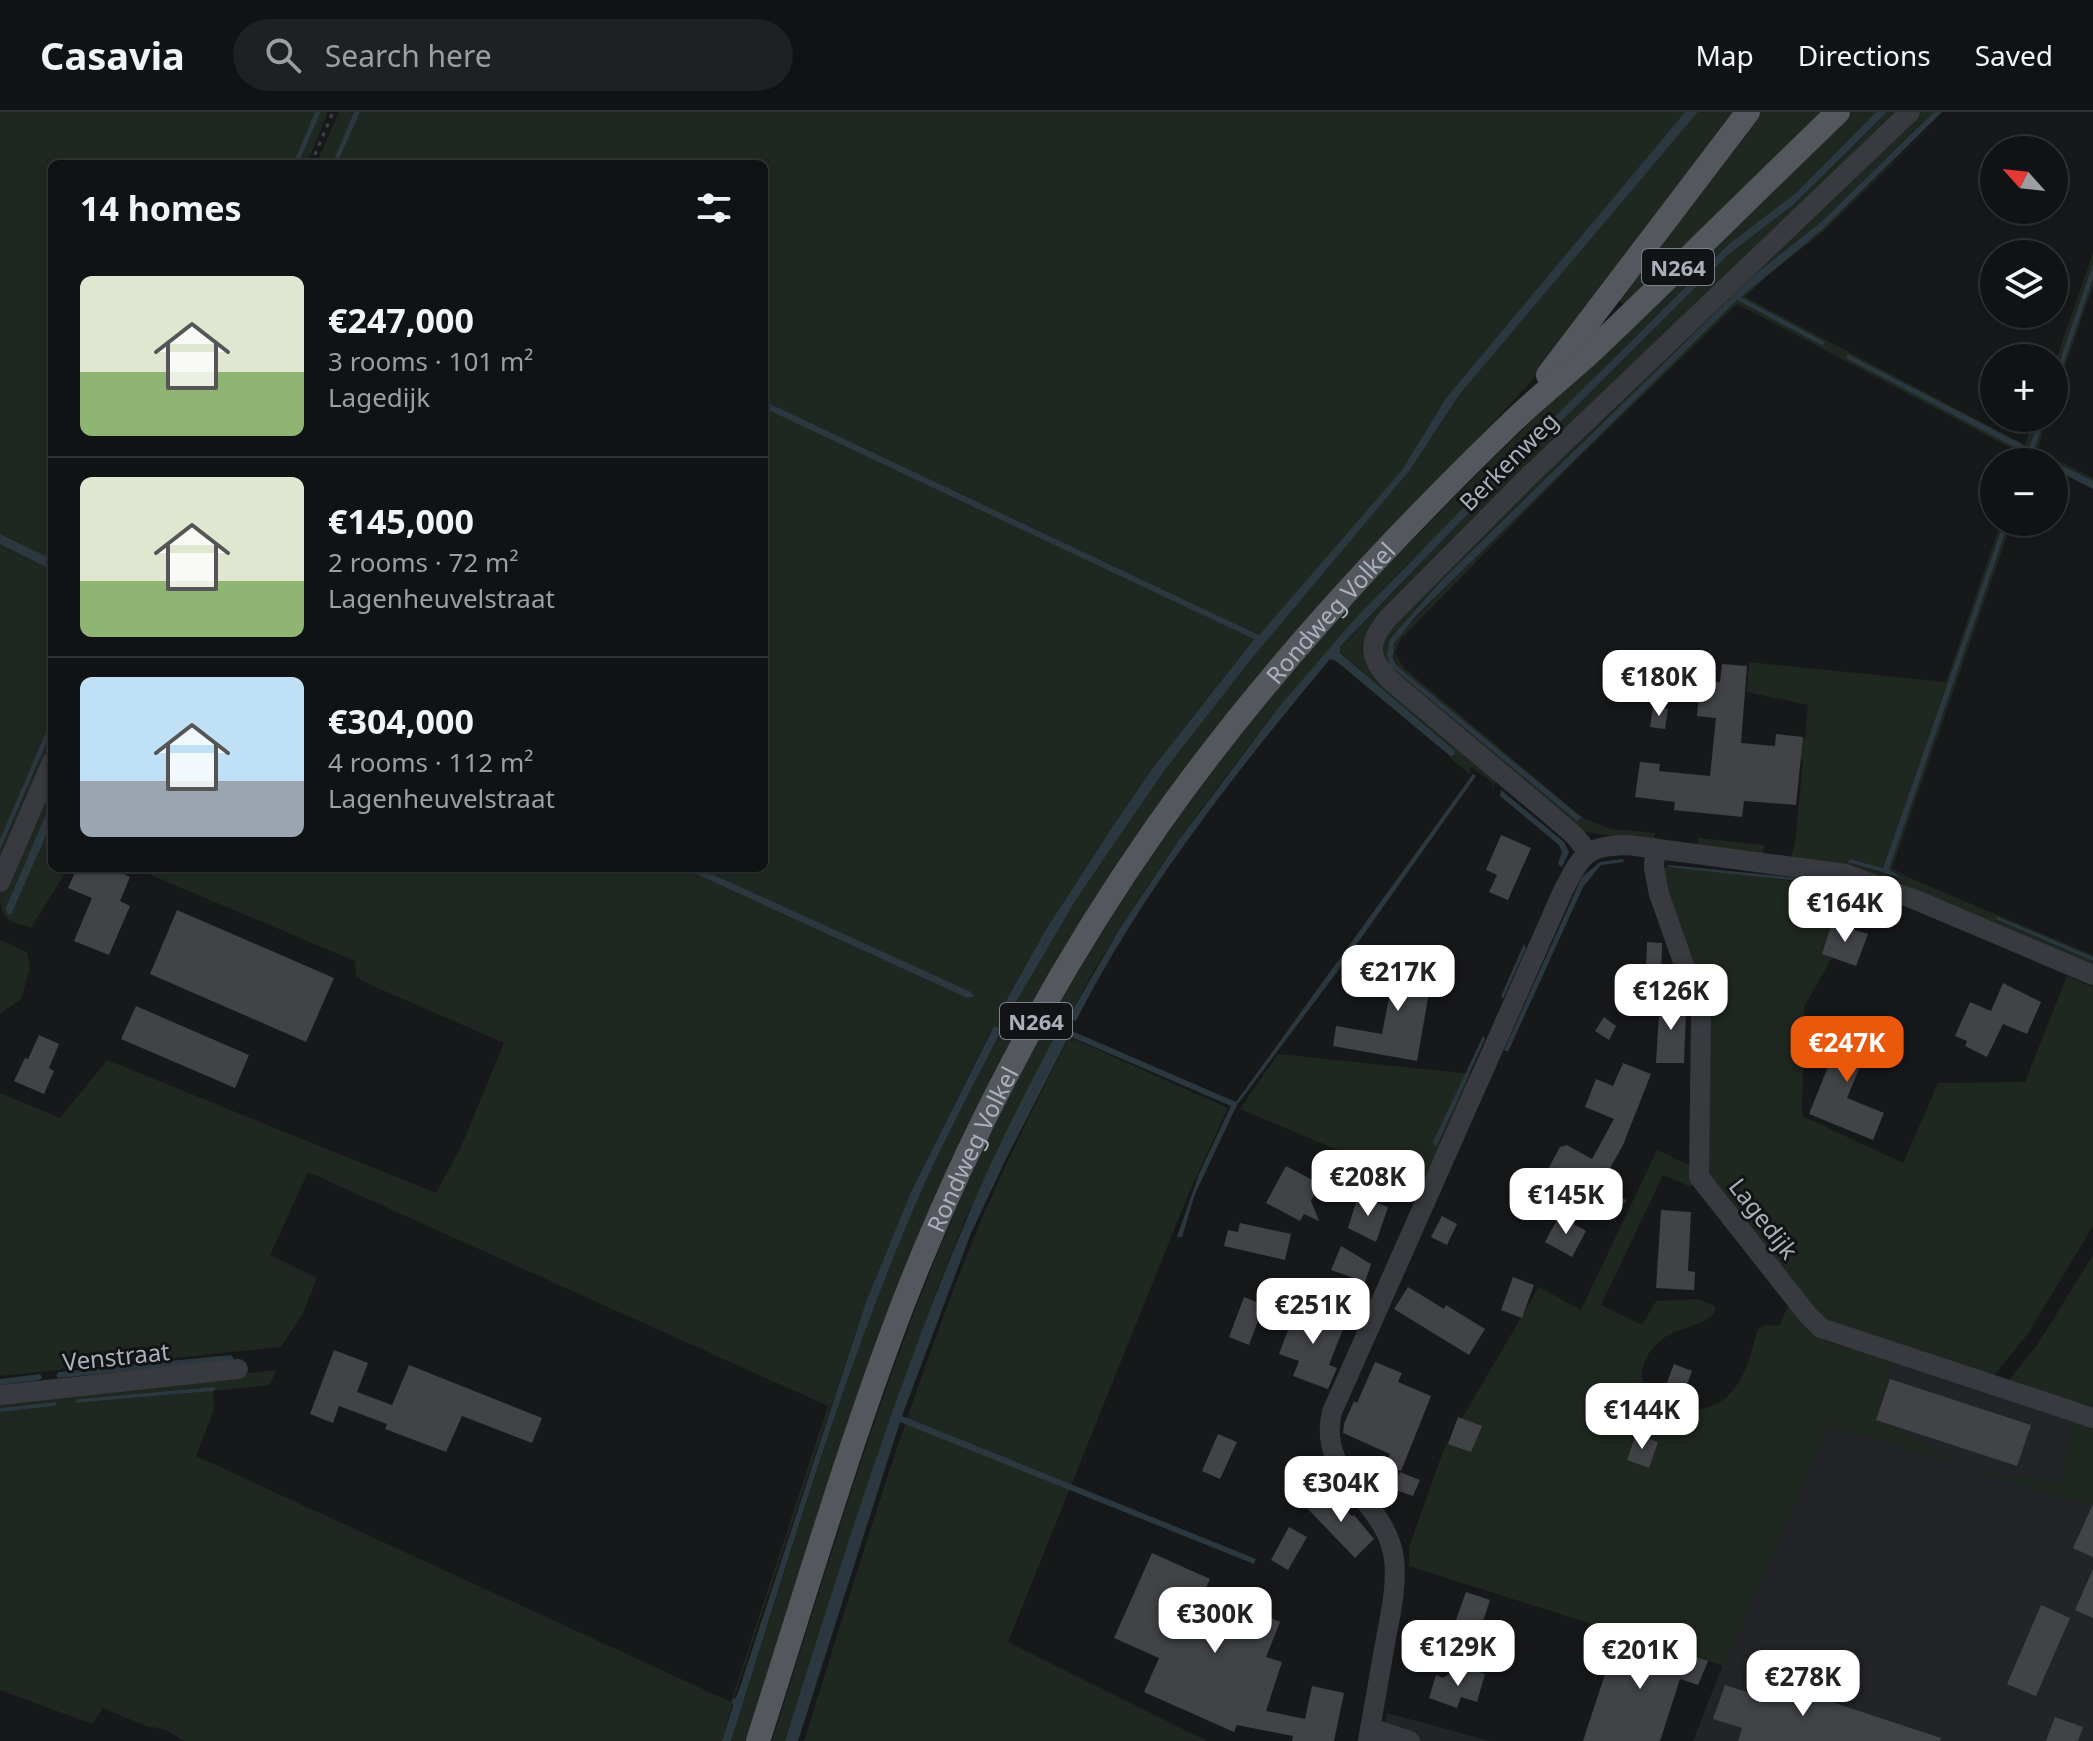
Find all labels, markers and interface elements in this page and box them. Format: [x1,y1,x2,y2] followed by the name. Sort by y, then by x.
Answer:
[233,19,793,91] search box
[40,29,185,81] text: Casavia
[261,33,305,77] icon: search
[325,35,492,76] text: Search here
[1695,36,1754,74] text: Map
[1798,36,1931,74] text: Directions
[1975,36,2053,74] text: Saved
[1980,136,2068,224] north arrow
[1980,136,2068,536] map controls
[80,185,242,231] text: 14 homes
[692,186,736,230] icon: filters
[1980,240,2068,328] button: layers
[1642,249,1714,285] road number: N264
[328,297,474,343] text: €247,000
[144,308,240,404] icon: home
[328,343,533,379] text: 3 rooms · 101 m²
[1980,344,2068,432] button: +
[328,379,430,415] text: Lagedijk
[1451,404,1565,518] street label: Berkenweg
[1980,448,2068,536] button: −
[328,498,474,544] text: €145,000
[144,509,240,605] icon: home
[1257,534,1402,690] street label: Rondweg Volkel
[328,544,518,580] text: 2 rooms · 72 m²
[328,580,555,616] text: Lagenheuvelstraat
[1603,650,1715,718] pin: €180K
[1621,658,1697,694] text: €180K
[328,698,474,744] text: €304,000
[144,709,240,805] icon: home
[328,744,533,780] text: 4 rooms · 112 m²
[328,780,555,816] text: Lagenheuvelstraat
[1789,876,1901,944] pin: €164K
[1807,884,1883,920] text: €164K
[1342,945,1454,1013] pin: €217K
[1360,953,1436,989] text: €217K
[1615,964,1727,1032] pin: €126K
[1633,972,1709,1008] text: €126K
[1000,1003,1072,1039] road number: N264
[1791,1016,1903,1084] pin: €247K
[1809,1024,1885,1060] text: €247K
[918,1060,1025,1237] street label: Rondweg Volkel
[1312,1150,1424,1218] pin: €208K
[1330,1158,1406,1194] text: €208K
[1510,1168,1622,1236] pin: €145K
[1722,1171,1806,1265] street label: Lagedijk
[1528,1176,1604,1212] text: €145K
[1257,1278,1369,1346] pin: €251K
[1275,1286,1351,1322] text: €251K
[61,1334,171,1378] street label: Venstraat
[1586,1383,1698,1451] pin: €144K
[1604,1391,1680,1427] text: €144K
[1285,1456,1397,1524] pin: €304K
[1303,1464,1379,1500] text: €304K
[1159,1587,1271,1655] pin: €300K
[1177,1595,1253,1631] text: €300K
[1402,1620,1514,1688] pin: €129K
[1584,1623,1696,1691] pin: €201K
[1420,1628,1496,1664] text: €129K
[1602,1631,1678,1667] text: €201K
[1747,1650,1859,1718] pin: €278K
[1765,1658,1841,1694] text: €278K

